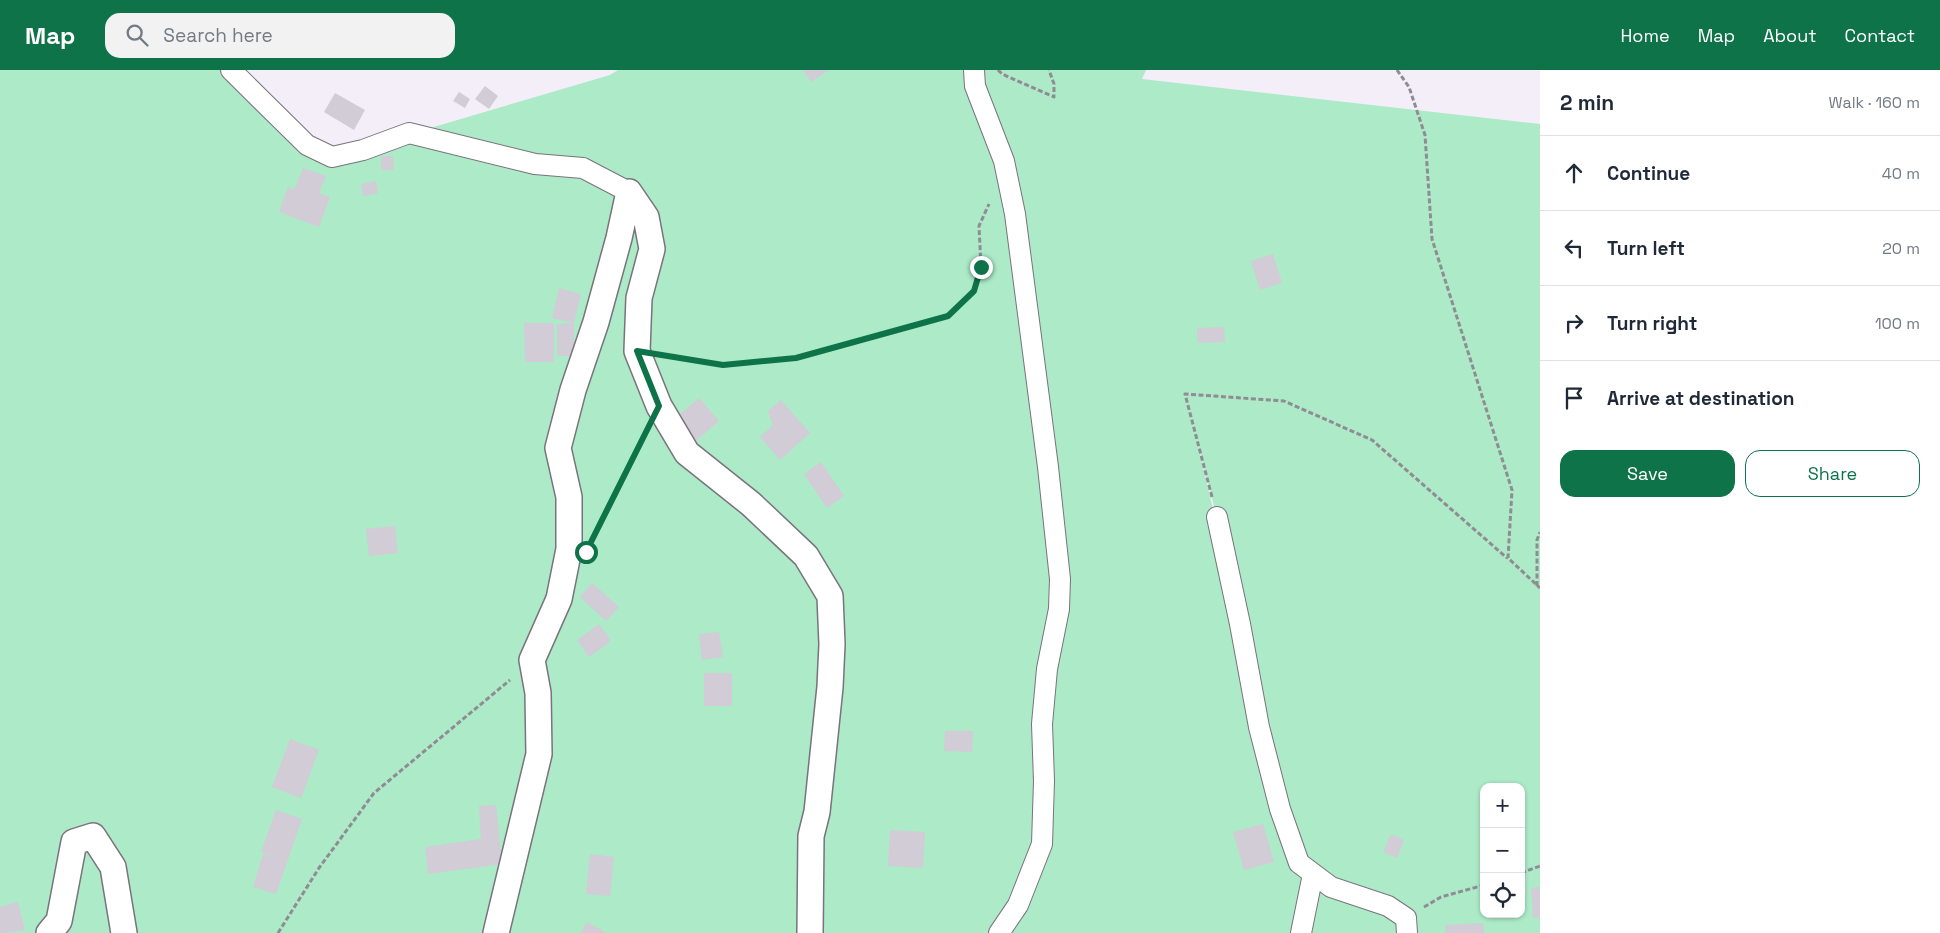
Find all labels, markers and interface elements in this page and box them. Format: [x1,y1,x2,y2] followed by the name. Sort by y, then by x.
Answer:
[105,13,455,58] search box
[25,20,75,51] text: Map
[123,21,151,49] icon: search
[163,23,273,48] text: Search here
[1621,24,1670,47] text: Home
[1698,24,1735,47] text: Map
[1763,24,1817,47] text: About
[1845,24,1915,47] text: Contact
[1560,89,1614,116] text: 2 min
[1829,92,1920,113] text: Walk · 160 m
[1560,159,1588,187] icon: ahead
[1607,161,1690,186] text: Continue
[1882,163,1920,184] text: 40 m
[1560,234,1588,262] icon: left
[1607,236,1685,261] text: Turn left
[1882,238,1920,259] text: 20 m
[970,256,993,279] route end
[1560,309,1588,337] icon: right
[1607,311,1697,336] text: Turn right
[1875,313,1920,334] text: 100 m
[1560,384,1588,412] icon: arrive
[1607,386,1795,411] text: Arrive at destination
[1560,450,1735,497] button: Save
[1745,450,1920,497] button: Share
[575,541,598,564] route start
[1480,783,1525,918] map controls
[1480,783,1525,828] button: +
[1480,828,1525,873] button: −
[1480,873,1525,918] button: locate

